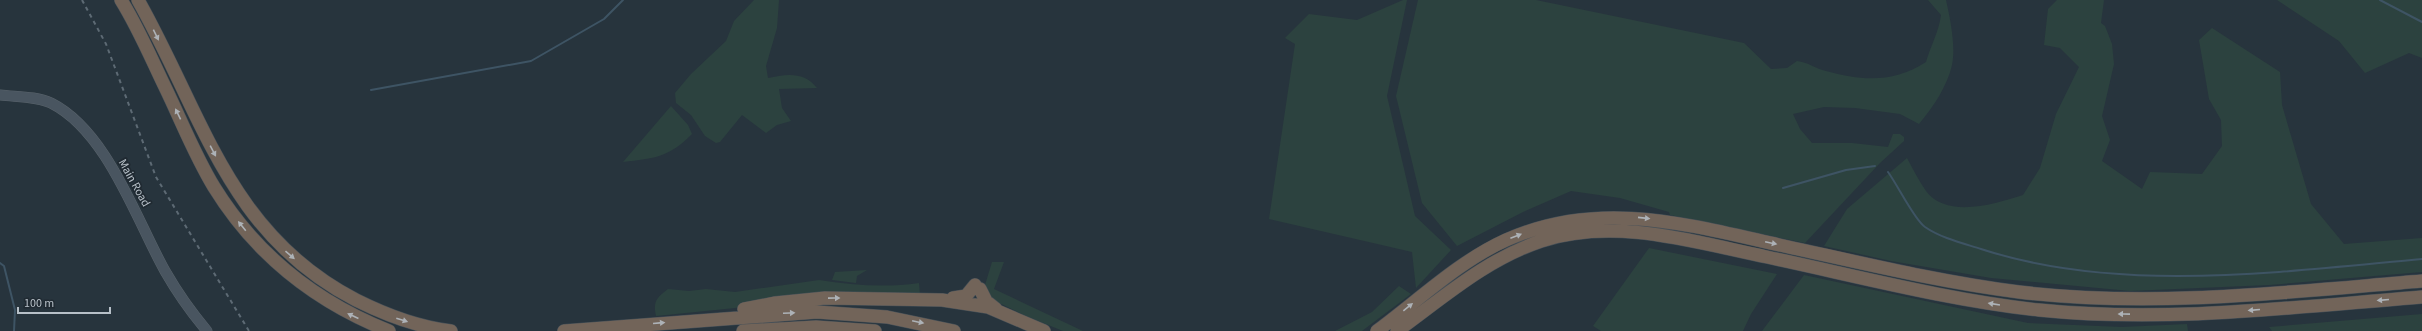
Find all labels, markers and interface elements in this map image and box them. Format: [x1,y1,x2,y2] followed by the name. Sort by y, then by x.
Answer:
[152,29,159,40] one-way arrow
[175,108,181,120] one-way arrow
[210,146,216,157] one-way arrow
[114,156,154,210] street label: Main Road
[1638,215,1650,221] one-way arrow
[238,221,247,232] one-way arrow
[1511,233,1523,239] one-way arrow
[1765,241,1777,247] one-way arrow
[286,250,295,259] one-way arrow
[18,289,110,315] scale bar
[24,295,54,312] text: 100 m
[828,295,841,301] one-way arrow
[2377,296,2389,303] one-way arrow
[1988,301,2000,307] one-way arrow
[1402,303,1413,311] one-way arrow
[2248,307,2260,314] one-way arrow
[783,309,795,316] one-way arrow
[2117,311,2130,317] one-way arrow
[348,313,359,319] one-way arrow
[396,317,408,323] one-way arrow
[653,319,665,326] one-way arrow
[912,320,924,326] one-way arrow

